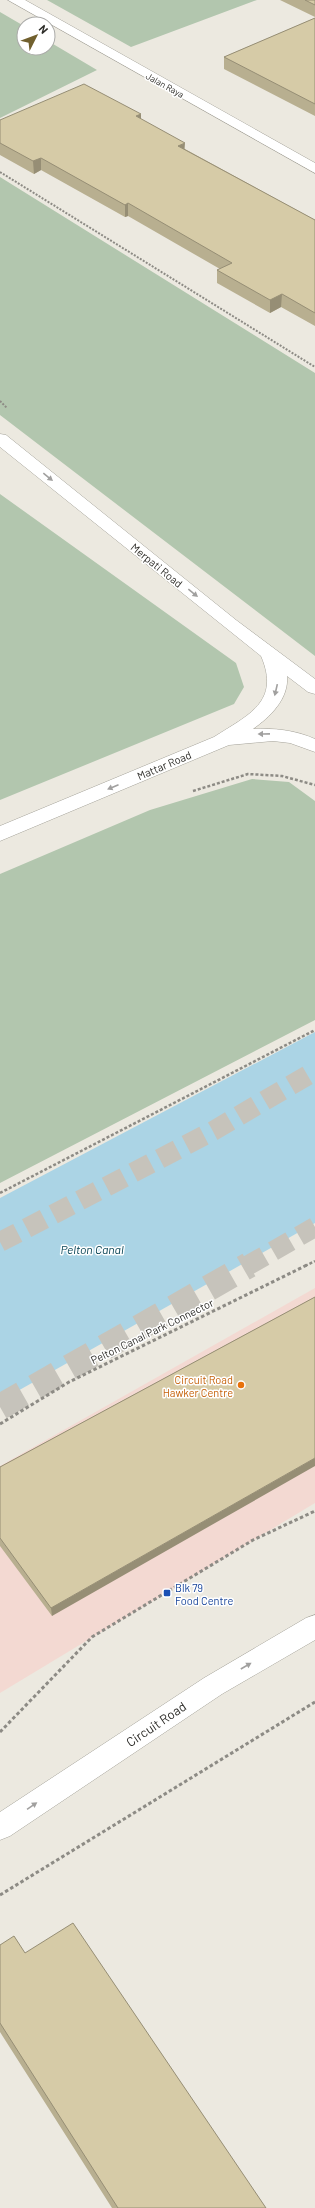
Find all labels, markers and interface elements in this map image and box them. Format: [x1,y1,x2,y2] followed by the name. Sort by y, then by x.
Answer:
[16,16,56,56] north arrow
[37,22,51,36] text: N
[144,70,186,100] street label: Jalan Raya
[42,472,53,481] one-way arrow
[129,540,185,590] street label: Merpati Road
[187,589,198,598] one-way arrow
[273,683,279,696] one-way arrow
[257,731,270,737] one-way arrow
[135,748,193,782] street label: Mattar Road
[106,784,118,790] one-way arrow
[60,1242,124,1256] water label: Pelton Canal
[89,1296,215,1366] street label: Pelton Canal Park Connector
[163,1373,233,1399] place label: Circuit Road Hawker Centre
[236,1380,246,1390] marker: Circuit Road Hawker Centre
[175,1581,233,1607] place label: Blk 79 Food Centre
[162,1588,172,1598] marker: Blk 79 Food Centre
[240,1663,252,1670] one-way arrow
[123,1698,189,1750] street label: Circuit Road
[27,1802,38,1810] one-way arrow

